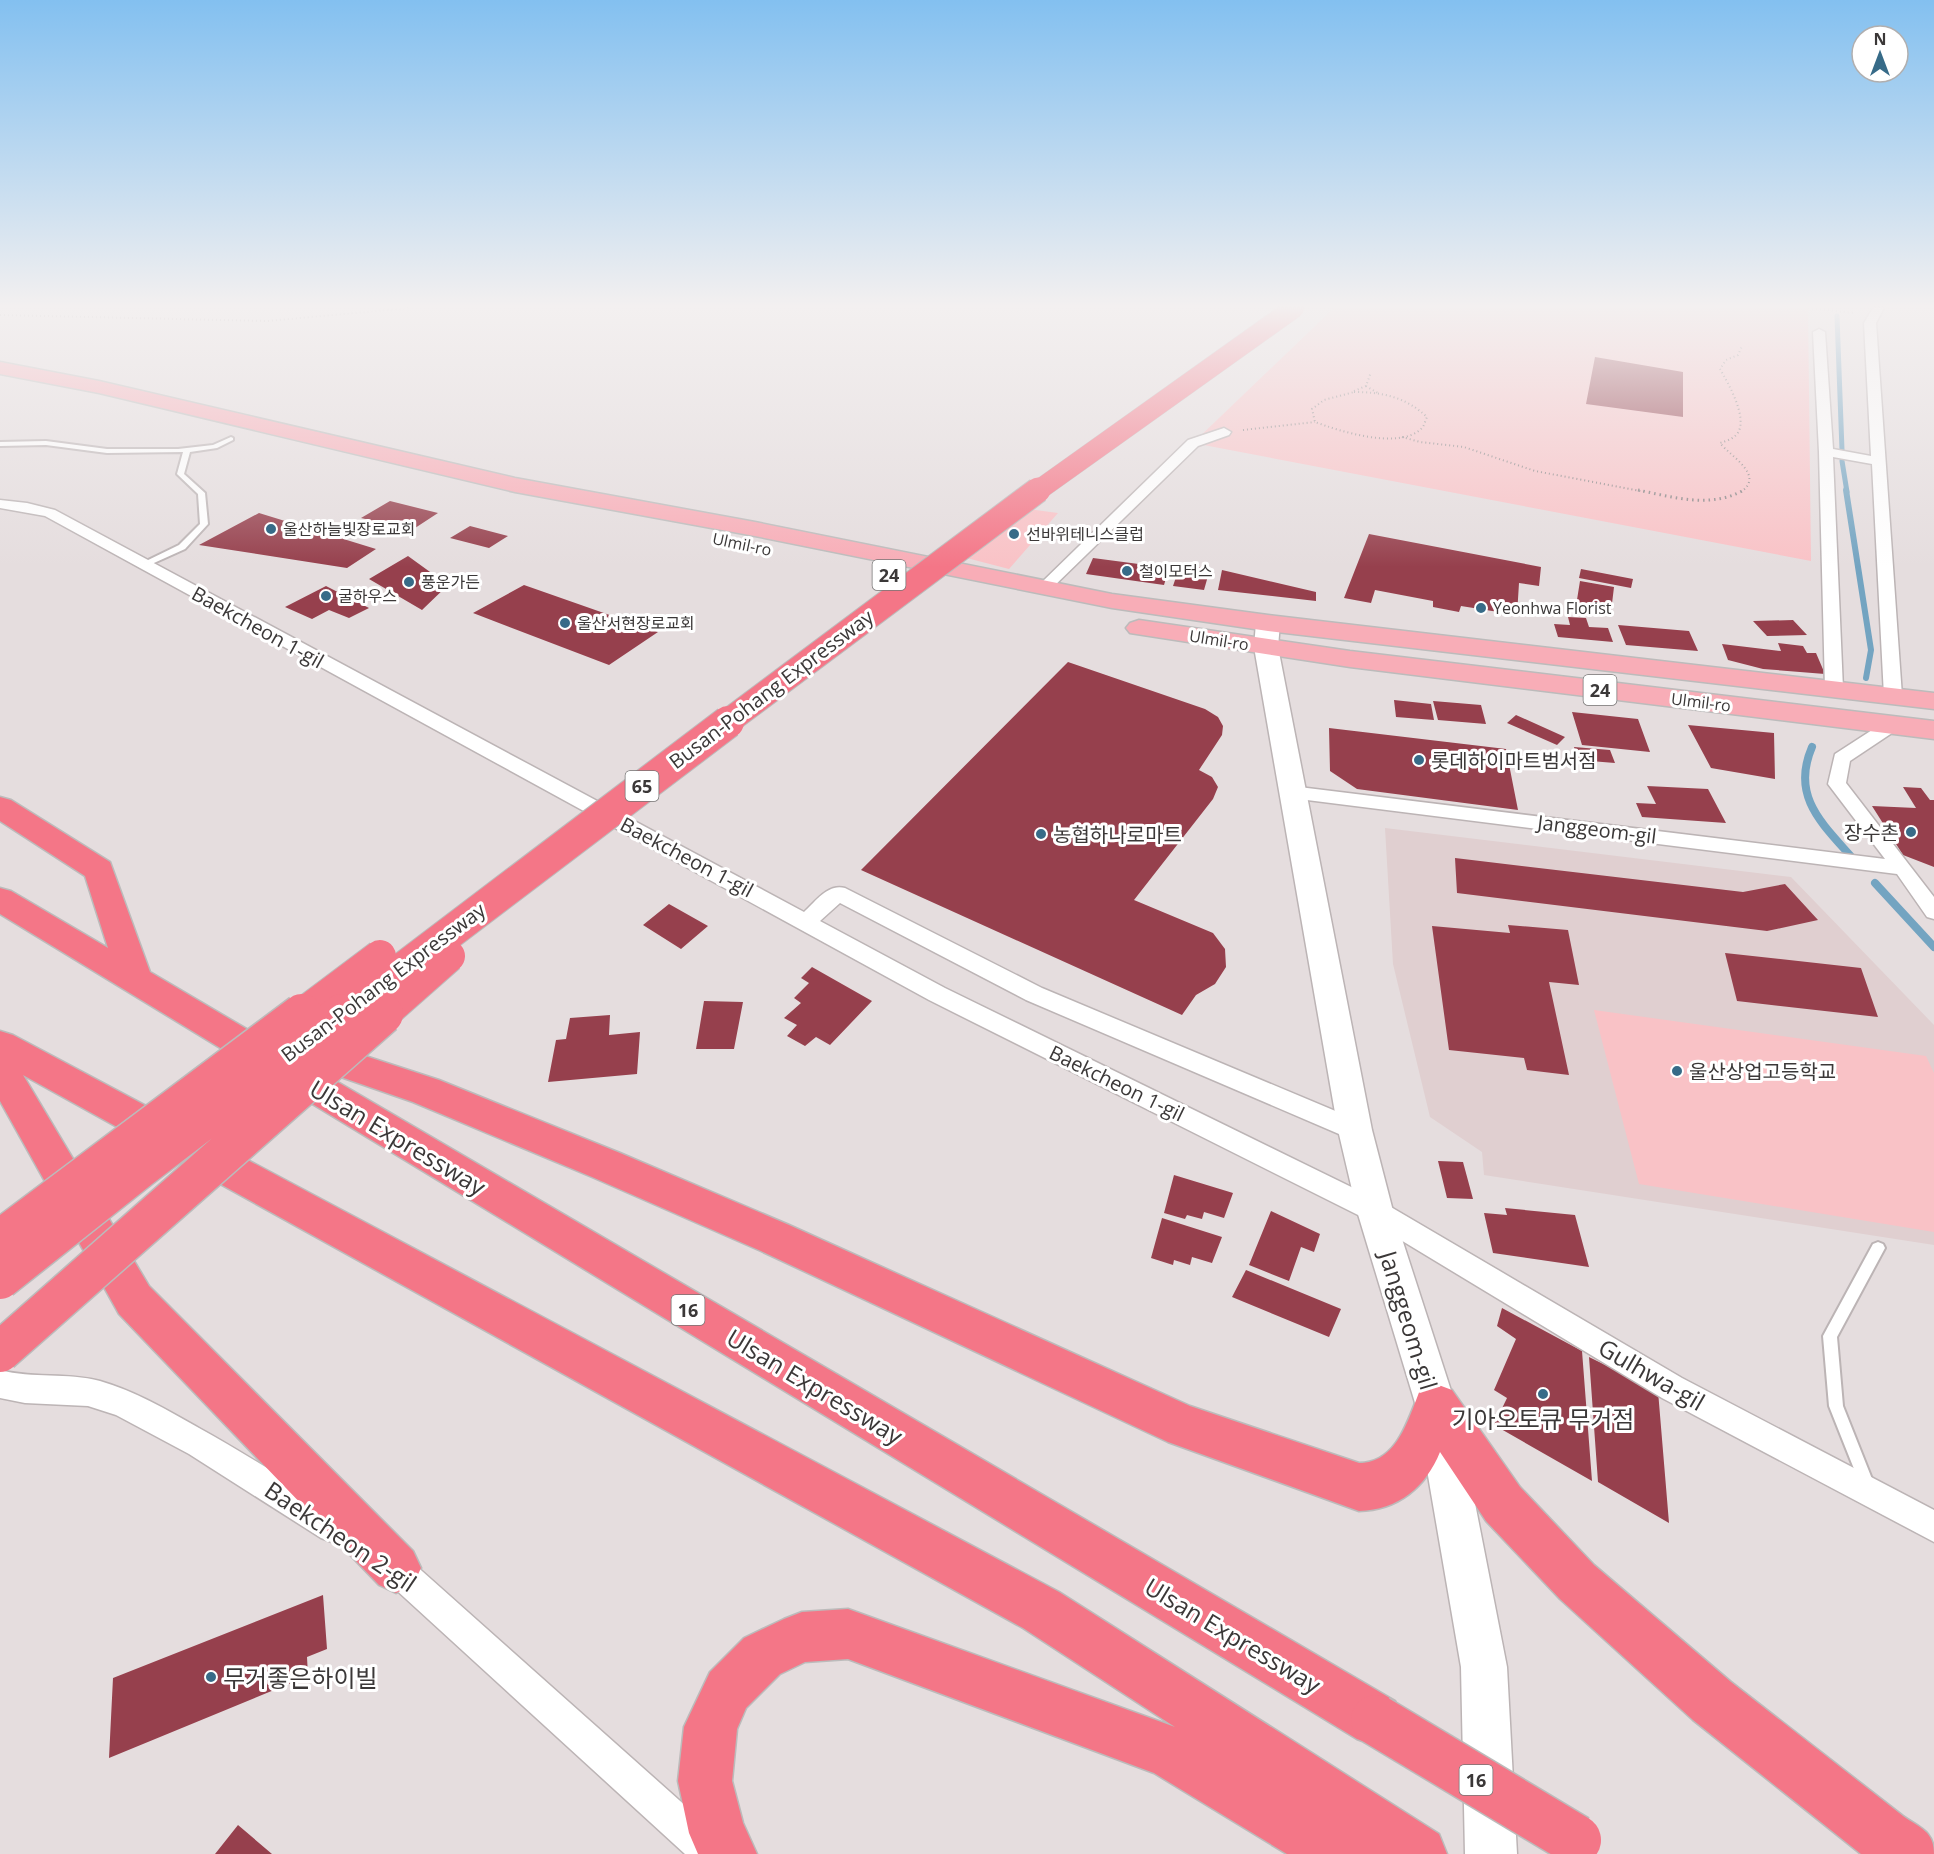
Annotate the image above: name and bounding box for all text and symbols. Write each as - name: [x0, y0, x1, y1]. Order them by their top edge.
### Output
- north arrow: [1850, 24, 1910, 84]
- text: N: [1873, 28, 1887, 50]
- place label: 울산하늘빛장로교회: [283, 518, 415, 540]
- marker: 울산하늘빛장로교회: [264, 522, 278, 536]
- place label: 선바위테니스클럽: [1026, 523, 1144, 545]
- street label: Ulmil-ro: [710, 527, 774, 561]
- marker: 선바위테니스클럽: [1007, 527, 1021, 541]
- road number: 24: [872, 560, 906, 590]
- place label: 철이모터스: [1139, 560, 1213, 582]
- marker: 철이모터스: [1120, 564, 1134, 578]
- place label: 풍운가든: [421, 571, 480, 593]
- marker: 풍운가든: [402, 575, 416, 589]
- street label: Baekcheon 1-gil: [187, 580, 329, 674]
- place label: 굴하우스: [338, 585, 397, 607]
- marker: 굴하우스: [319, 589, 333, 603]
- place label: Yeonhwa Florist: [1493, 597, 1612, 619]
- marker: Yeonhwa Florist: [1474, 601, 1488, 615]
- street label: Busan-Pohang Expressway: [663, 603, 879, 775]
- place label: 울산서현장로교회: [577, 612, 695, 634]
- marker: 울산서현장로교회: [558, 616, 572, 630]
- street label: Ulmil-ro: [1188, 624, 1250, 656]
- road number: 24: [1584, 675, 1616, 705]
- street label: Ulmil-ro: [1670, 687, 1732, 717]
- place label: 롯데하이마트범서점: [1431, 747, 1597, 774]
- marker: 롯데하이마트범서점: [1412, 753, 1426, 767]
- road number: 65: [626, 771, 658, 801]
- street label: Janggeom-gil: [1534, 808, 1658, 850]
- street label: Baekcheon 1-gil: [616, 811, 758, 903]
- place label: 장수촌: [1844, 819, 1899, 846]
- place label: 농협하나로마트: [1053, 821, 1182, 848]
- marker: 장수촌: [1904, 825, 1918, 839]
- marker: 농협하나로마트: [1034, 827, 1048, 841]
- street label: Busan-Pohang Expressway: [275, 896, 491, 1068]
- street label: Baekcheon 1-gil: [1045, 1039, 1189, 1127]
- place label: 울산상업고등학교: [1689, 1058, 1836, 1085]
- marker: 울산상업고등학교: [1670, 1064, 1684, 1078]
- street label: Ulsan Expressway: [304, 1071, 493, 1203]
- street label: Janggeom-gil: [1372, 1245, 1446, 1393]
- road number: 16: [672, 1295, 704, 1325]
- street label: Ulsan Expressway: [721, 1320, 910, 1452]
- street label: Gulhwa-gil: [1593, 1330, 1711, 1418]
- marker: 기아오토큐 무거점: [1536, 1387, 1550, 1401]
- place label: 기아오토큐 무거점: [1452, 1402, 1634, 1435]
- street label: Baekcheon 2-gil: [259, 1473, 423, 1599]
- street label: Ulsan Expressway: [1139, 1569, 1328, 1701]
- place label: 무거좋은하이빌: [223, 1661, 378, 1694]
- marker: 무거좋은하이빌: [204, 1670, 218, 1684]
- road number: 16: [1460, 1765, 1492, 1795]

